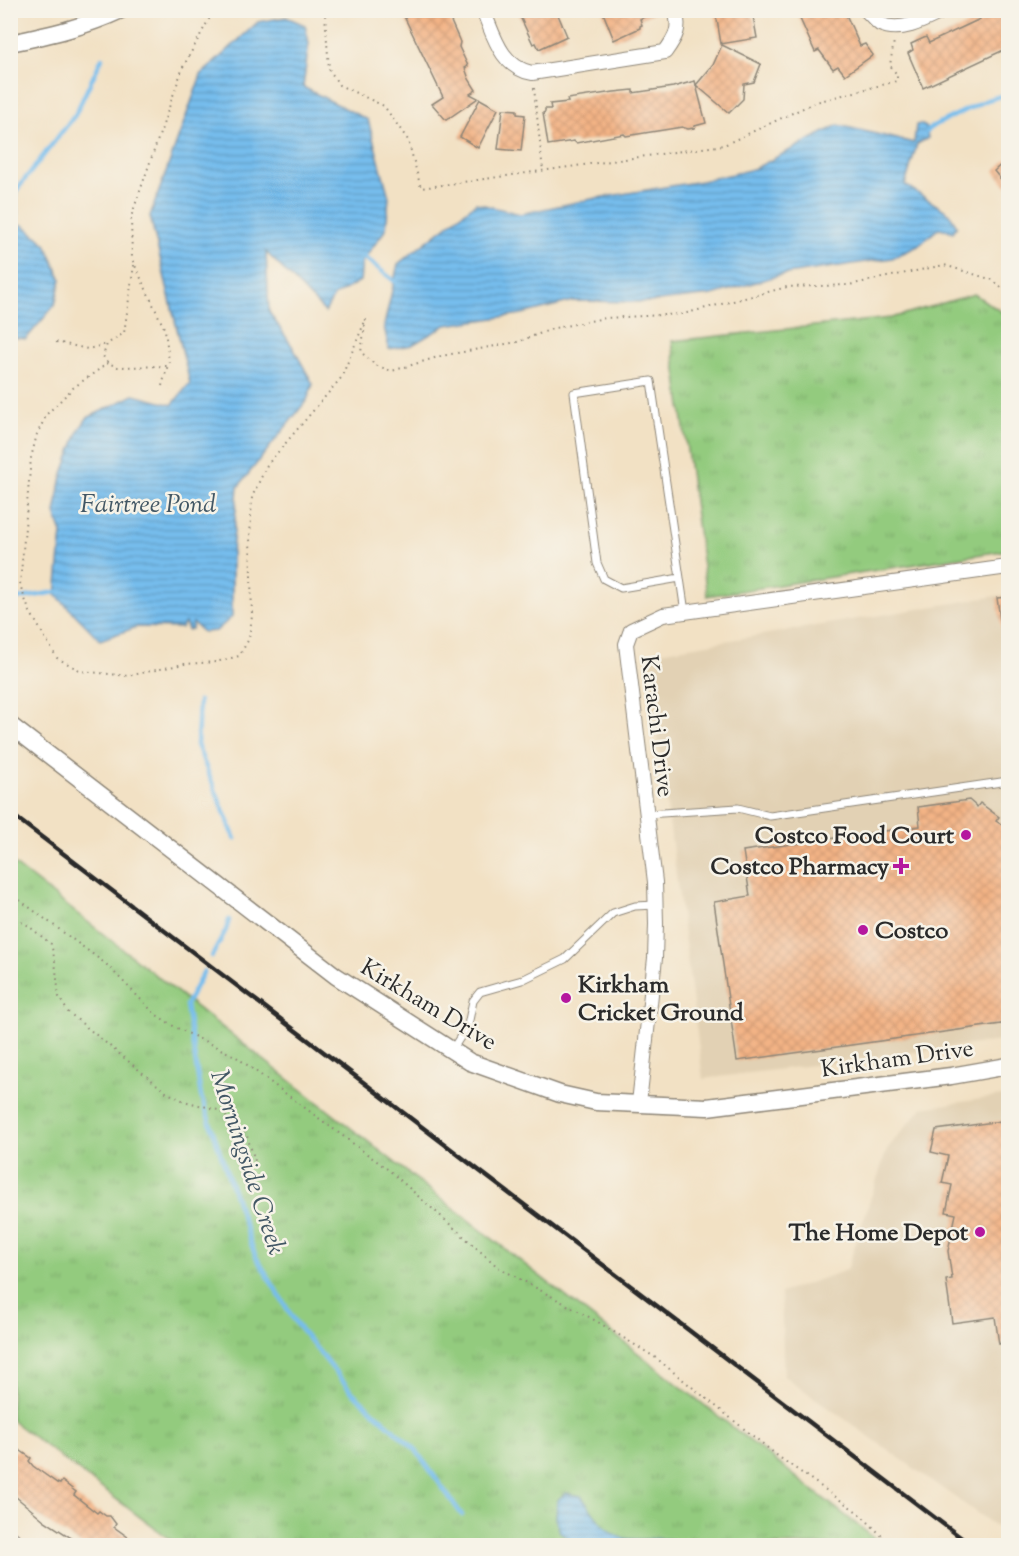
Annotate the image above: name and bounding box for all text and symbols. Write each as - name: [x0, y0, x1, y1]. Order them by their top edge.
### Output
- water label: Fairtree Pond: [80, 487, 216, 524]
- street label: Karachi Drive: [630, 654, 682, 799]
- place label: Costco Food Court: [755, 820, 955, 854]
- marker: Costco Food Court: [959, 828, 973, 842]
- place label: Costco Pharmacy: [710, 851, 889, 885]
- marker: Costco Pharmacy: [894, 859, 908, 873]
- place label: Costco: [875, 915, 948, 949]
- marker: Costco: [856, 923, 870, 937]
- street label: Kirkham Drive: [353, 952, 503, 1060]
- place label: Kirkham Cricket Ground: [578, 969, 744, 1031]
- marker: Kirkham Cricket Ground: [559, 991, 573, 1005]
- street label: Kirkham Drive: [819, 1032, 976, 1088]
- water label: Morningside Creek: [199, 1066, 294, 1260]
- place label: The Home Depot: [788, 1217, 969, 1251]
- marker: The Home Depot: [973, 1225, 987, 1239]

